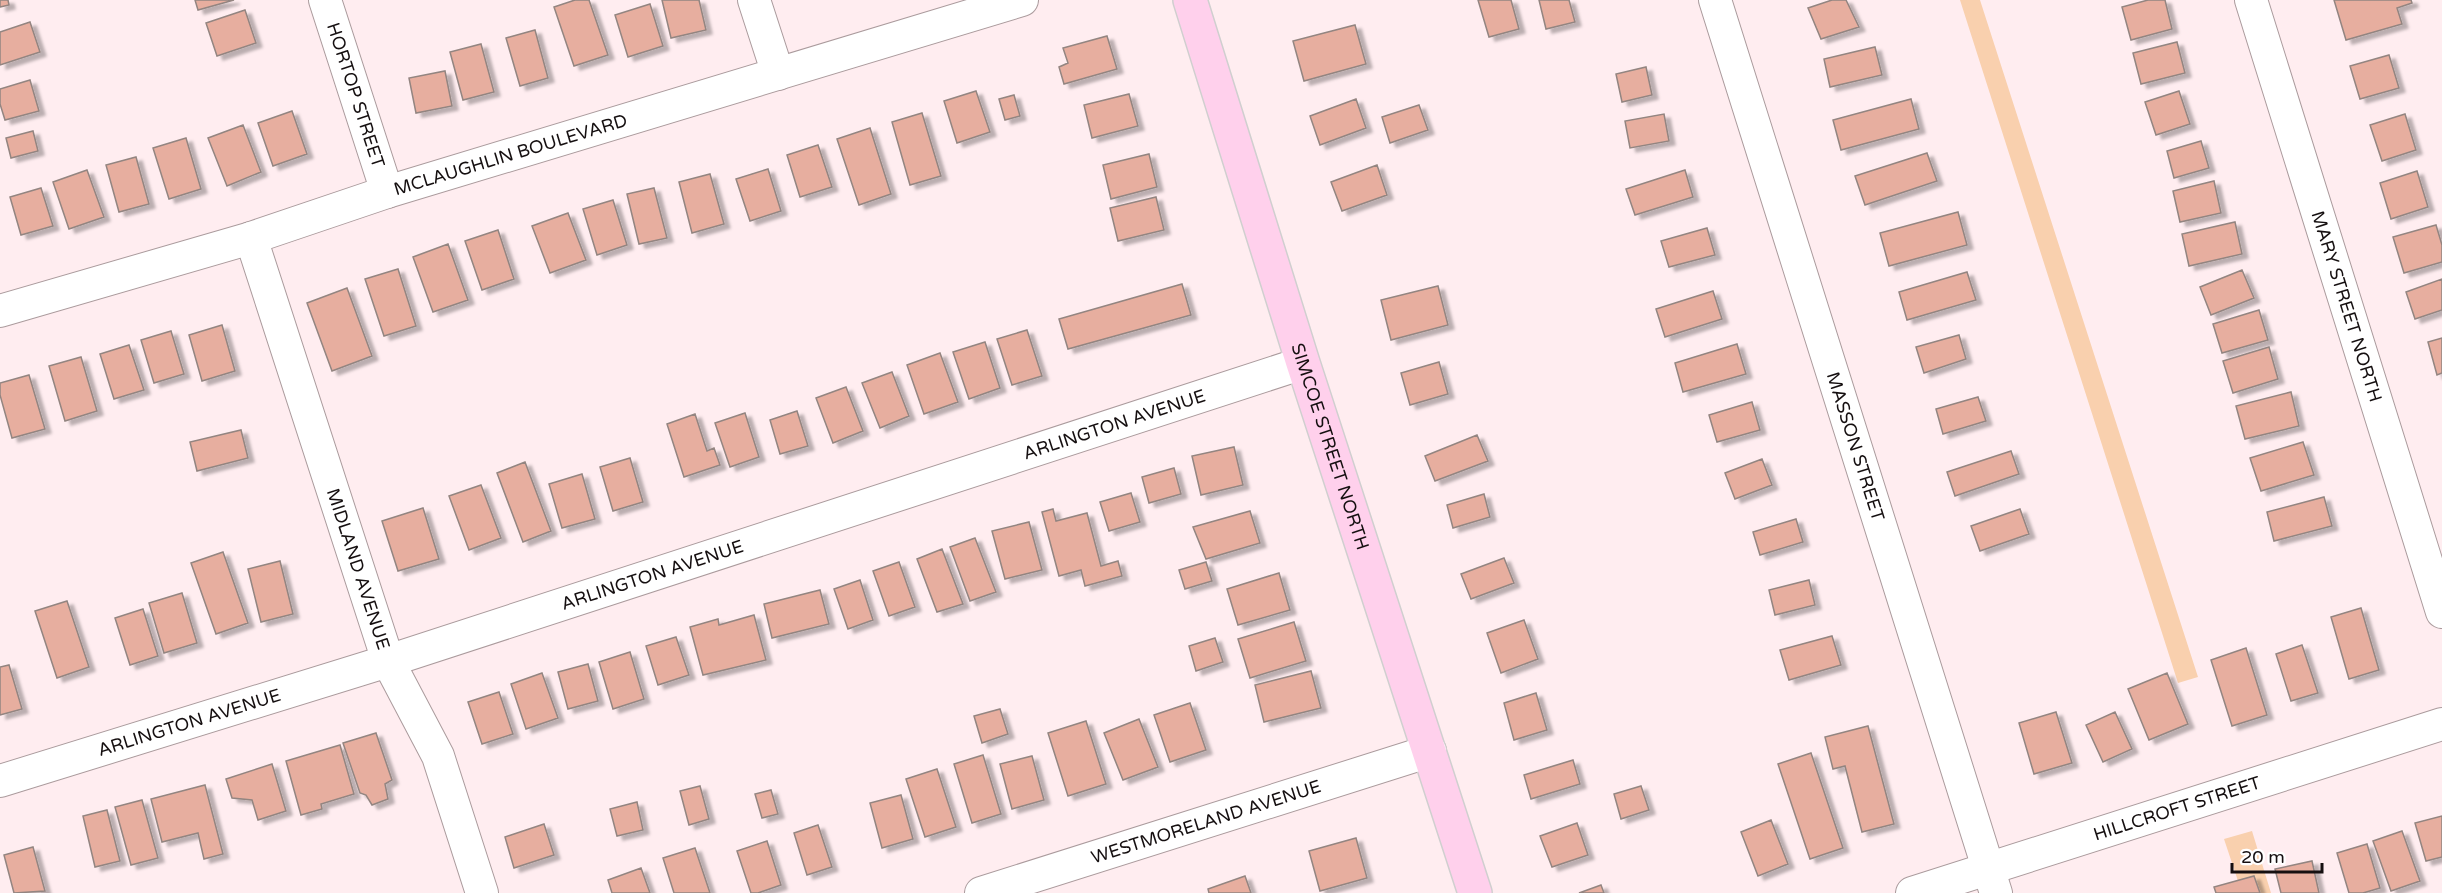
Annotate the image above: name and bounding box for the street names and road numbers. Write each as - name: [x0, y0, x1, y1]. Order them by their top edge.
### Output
- street label: HORTOP STREET: [322, 20, 389, 171]
- street label: MCLAUGHLIN BOULEVARD: [391, 109, 630, 200]
- street label: MARY STREET NORTH: [2306, 208, 2387, 405]
- street label: SIMCOE STREET NORTH: [1287, 340, 1374, 553]
- street label: MASSON STREET: [1822, 369, 1889, 524]
- street label: ARLINGTON AVENUE: [1020, 385, 1208, 464]
- street label: MIDLAND AVENUE: [322, 486, 395, 653]
- street label: ARLINGTON AVENUE: [558, 535, 746, 615]
- street label: ARLINGTON AVENUE: [95, 684, 283, 761]
- street label: HILLCROFT STREET: [2091, 772, 2263, 845]
- street label: WESTMORELAND AVENUE: [1088, 775, 1324, 868]

